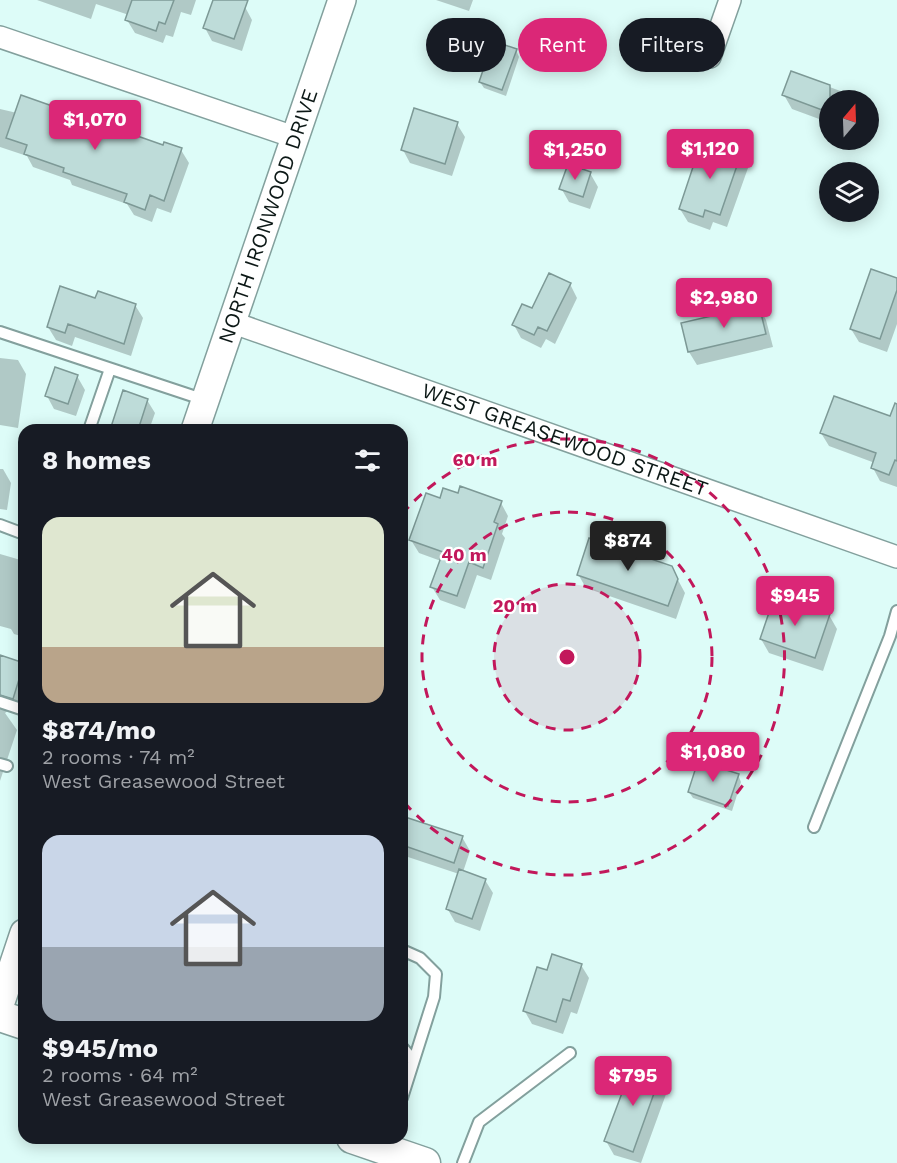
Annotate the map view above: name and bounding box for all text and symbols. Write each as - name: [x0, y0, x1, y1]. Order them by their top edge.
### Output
- chip: Buy: [426, 18, 506, 72]
- chip: Rent: [518, 18, 607, 72]
- chip: Filters: [619, 18, 725, 72]
- street label: NORTH IRONWOOD DRIVE: [213, 85, 323, 347]
- north arrow: [819, 90, 879, 150]
- map controls: [819, 90, 879, 222]
- pin: $1,070: [46, 100, 144, 151]
- text: $1,070: [63, 107, 127, 131]
- pin: $1,120: [661, 129, 759, 180]
- pin: $1,250: [526, 130, 624, 181]
- text: $1,120: [681, 136, 739, 160]
- text: $1,250: [543, 137, 607, 161]
- button: layers: [819, 162, 879, 222]
- pin: $2,980: [675, 278, 773, 329]
- text: $2,980: [690, 285, 758, 309]
- street label: WEST GREASEWOOD STREET: [419, 377, 712, 501]
- icon: filters: [351, 444, 384, 477]
- text: 8 homes: [42, 445, 151, 475]
- text: 60 m: [453, 449, 497, 470]
- pin: $874: [592, 521, 664, 572]
- text: $874: [604, 528, 652, 552]
- text: 40 m: [441, 544, 487, 565]
- icon: home: [159, 556, 267, 664]
- pin: $945: [759, 576, 831, 627]
- text: $945: [770, 583, 820, 607]
- text: 20 m: [493, 595, 537, 616]
- centre of rings: [557, 647, 577, 667]
- text: $874/mo: [42, 715, 156, 745]
- pin: $1,080: [664, 732, 762, 783]
- text: $1,080: [680, 739, 746, 763]
- text: 2 rooms · 74 m²: [42, 745, 195, 769]
- text: West Greasewood Street: [42, 769, 285, 793]
- icon: home: [159, 874, 267, 982]
- text: $945/mo: [42, 1033, 158, 1063]
- pin: $795: [597, 1056, 669, 1107]
- text: 2 rooms · 64 m²: [42, 1063, 198, 1087]
- text: $795: [609, 1063, 657, 1087]
- text: West Greasewood Street: [42, 1087, 285, 1111]

